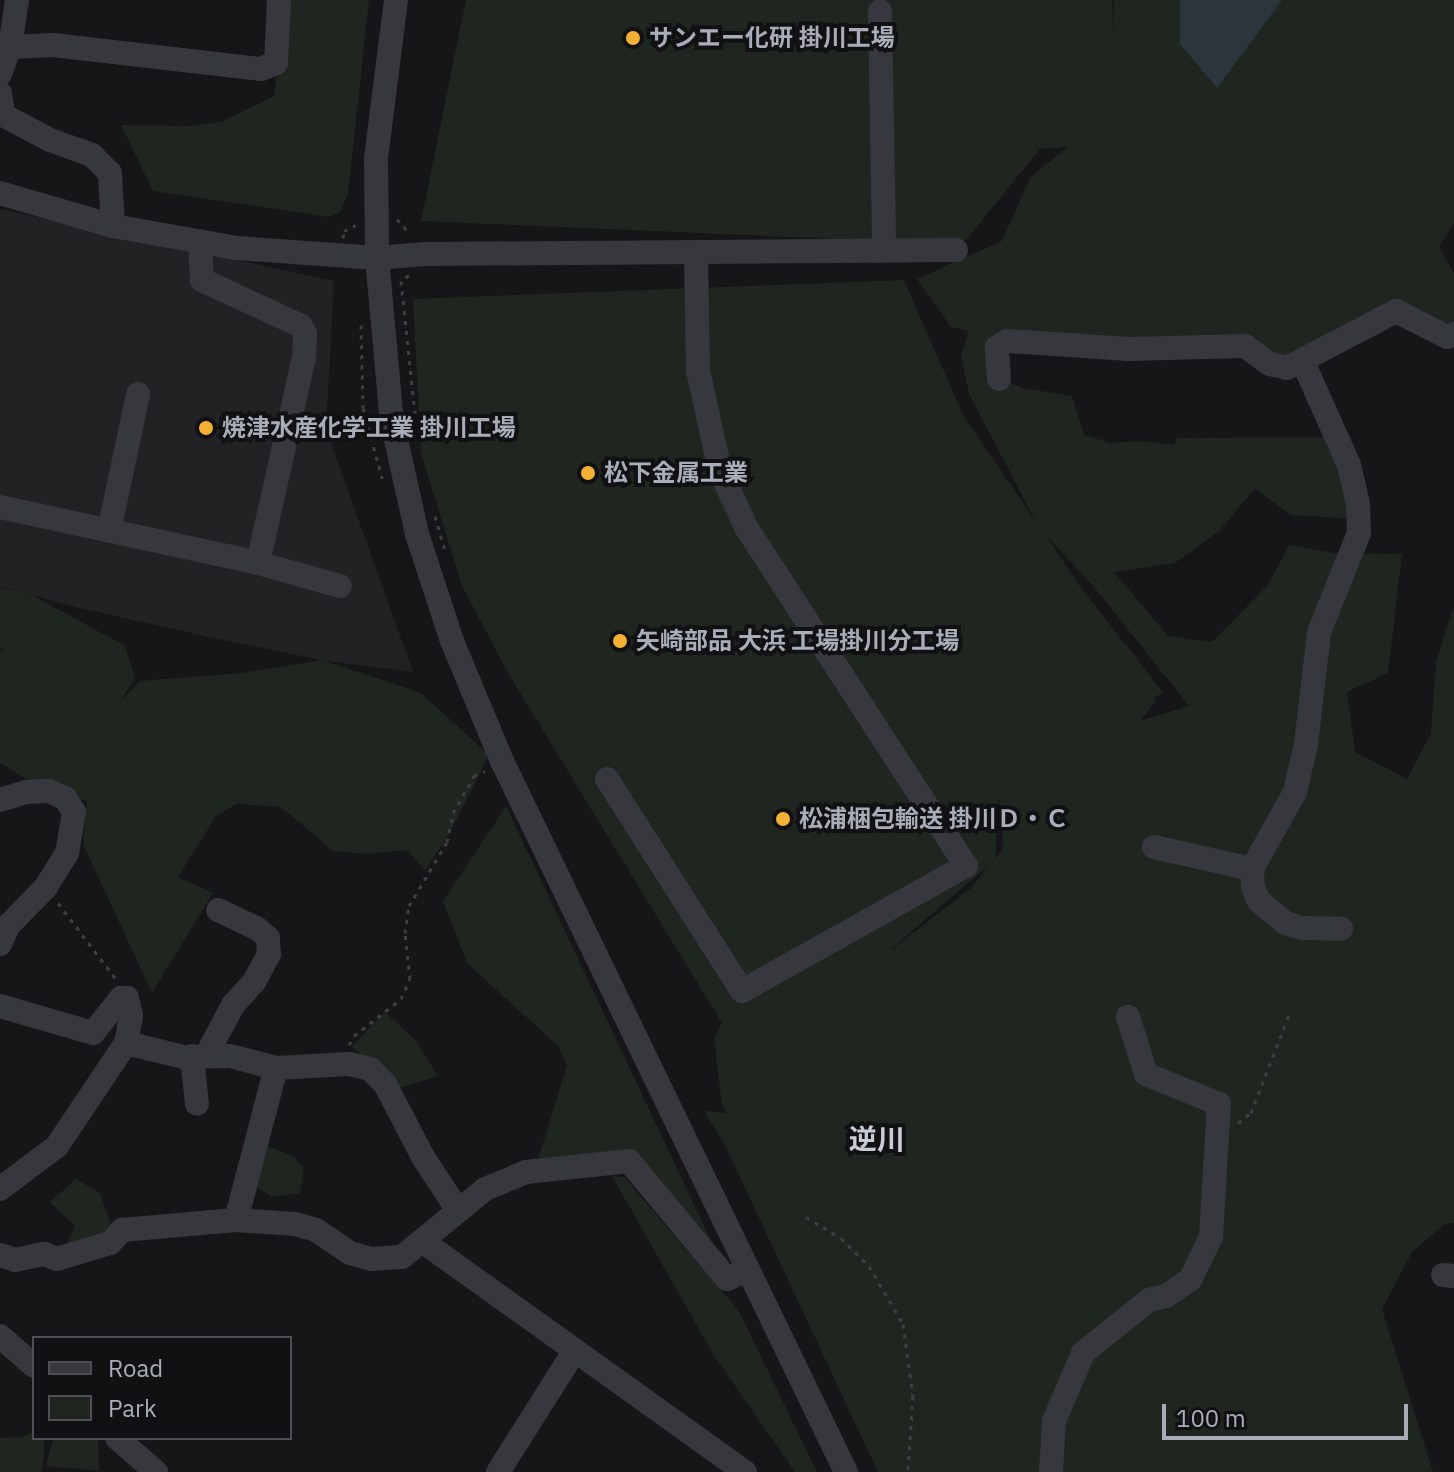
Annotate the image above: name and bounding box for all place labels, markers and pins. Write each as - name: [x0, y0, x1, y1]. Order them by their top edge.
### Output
- place label: サンエー化研 掛川工場: [649, 24, 895, 52]
- marker: サンエー化研 掛川工場: [624, 29, 642, 47]
- place label: 焼津水産化学工業 掛川工場: [222, 414, 516, 442]
- marker: 焼津水産化学工業 掛川工場: [197, 419, 215, 437]
- place label: 松下金属工業: [604, 459, 748, 487]
- marker: 松下金属工業: [579, 464, 597, 482]
- place label: 矢崎部品 大浜 工場掛川分工場: [636, 627, 959, 655]
- marker: 矢崎部品 大浜 工場掛川分工場: [611, 632, 629, 650]
- place label: 松浦梱包輸送 掛川Ｄ・Ｃ: [799, 805, 1069, 833]
- marker: 松浦梱包輸送 掛川Ｄ・Ｃ: [774, 810, 792, 828]

